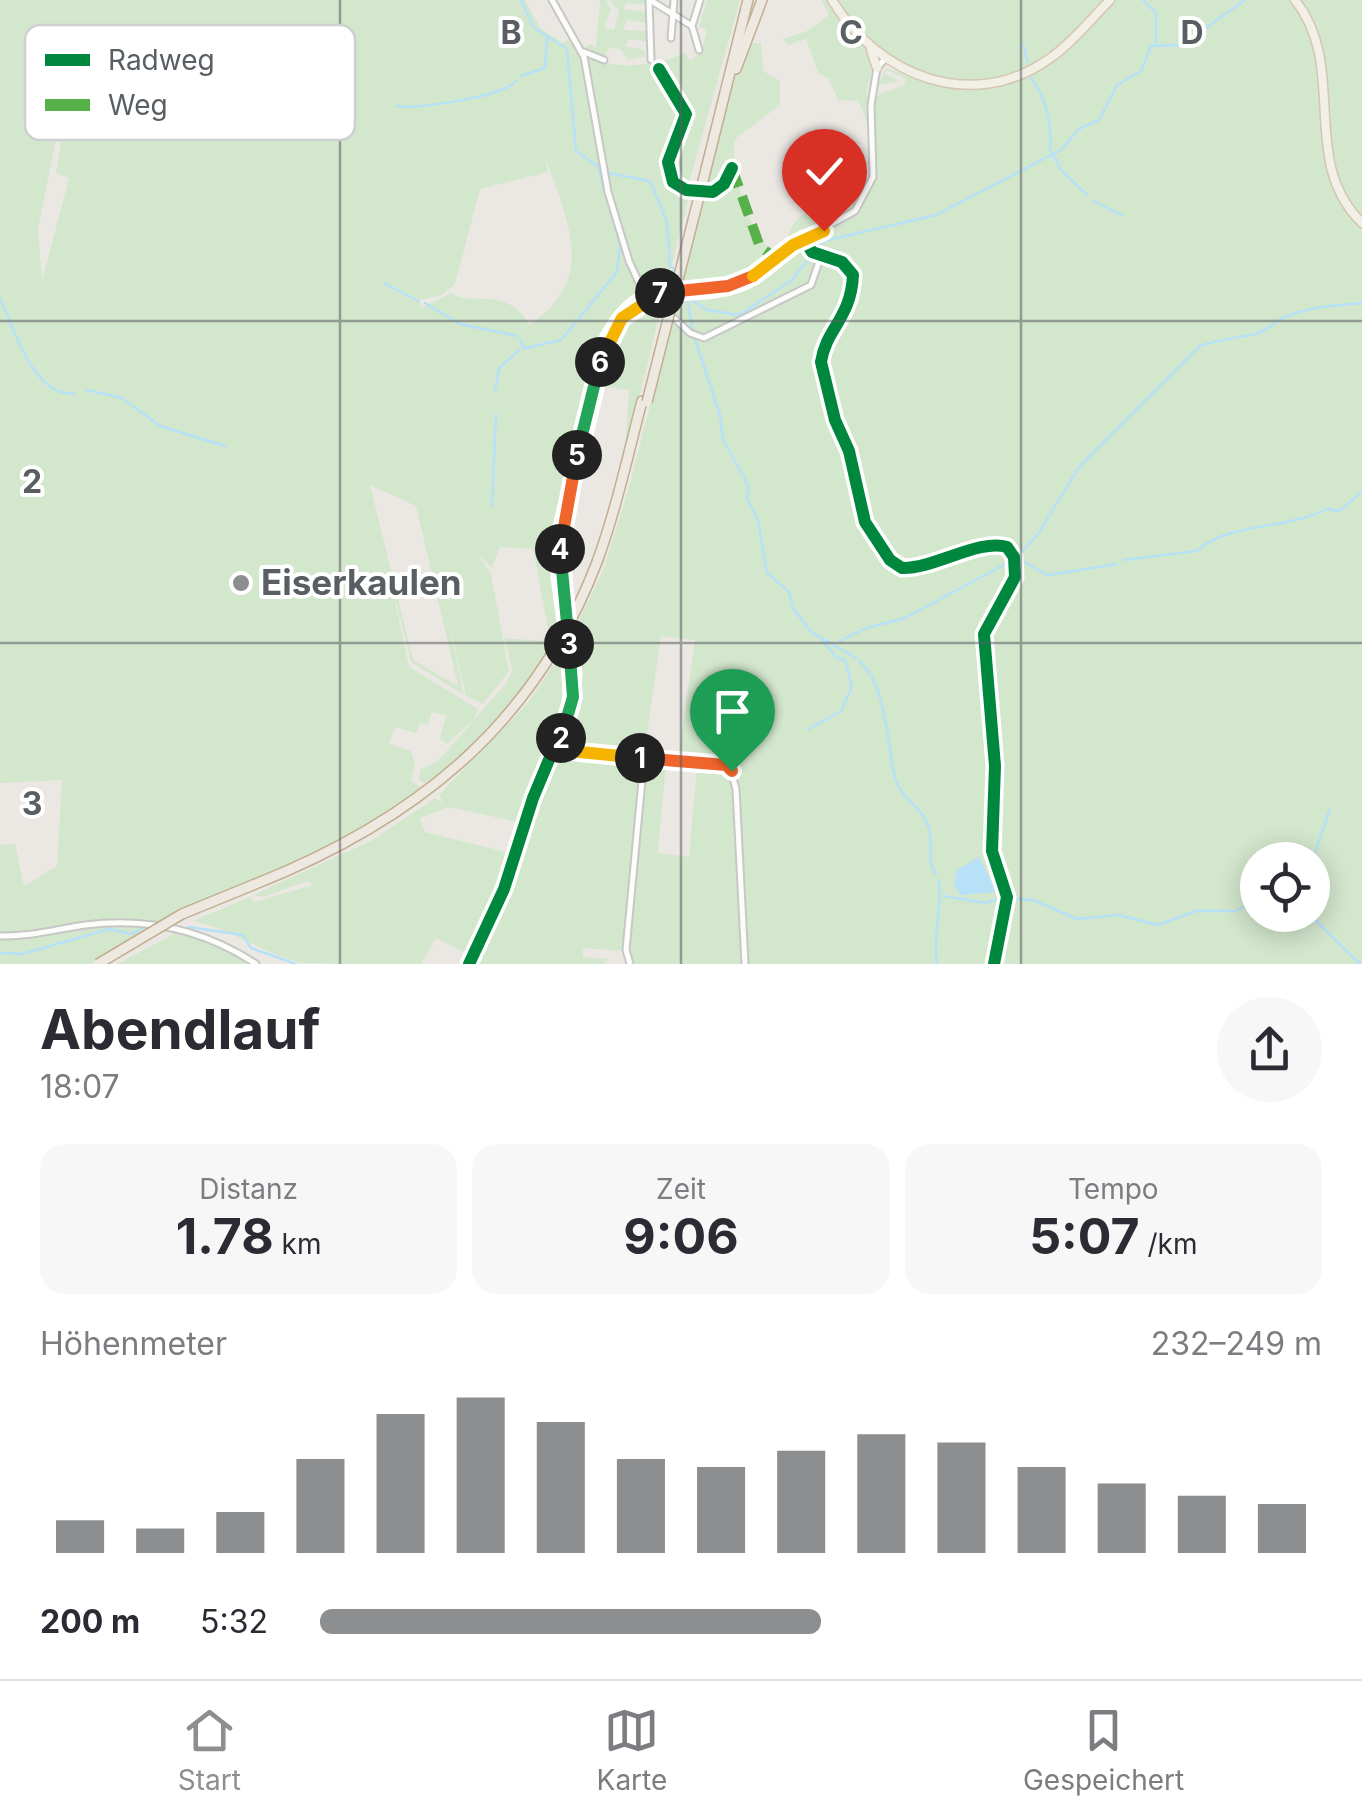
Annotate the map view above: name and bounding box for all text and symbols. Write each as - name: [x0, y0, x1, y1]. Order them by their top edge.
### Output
- text: B: [500, 13, 522, 52]
- text: C: [839, 13, 863, 52]
- text: D: [1180, 13, 1204, 52]
- legend: [25, 25, 355, 140]
- text: Radweg: [108, 43, 215, 77]
- text: Weg: [108, 88, 168, 122]
- pin: [782, 129, 867, 232]
- icon: check: [797, 144, 852, 199]
- pin: 7: [635, 268, 685, 318]
- text: 7: [652, 276, 668, 310]
- pin: 6: [575, 337, 625, 387]
- text: 6: [591, 345, 609, 379]
- pin: 5: [552, 430, 602, 480]
- text: 5: [568, 438, 586, 472]
- text: 2: [22, 462, 42, 501]
- pin: 4: [535, 524, 585, 574]
- text: 4: [551, 532, 569, 566]
- place label: Eiserkaulen: [261, 561, 462, 603]
- marker: Eiserkaulen: [230, 572, 252, 594]
- pin: 3: [544, 619, 594, 669]
- text: 3: [560, 627, 578, 661]
- pin: [690, 669, 775, 772]
- icon: arrive: [705, 684, 760, 739]
- pin: 2: [536, 713, 586, 763]
- text: 2: [552, 721, 570, 755]
- pin: 1: [615, 733, 665, 783]
- text: 1: [634, 741, 646, 775]
- text: 3: [22, 784, 42, 823]
- map controls: [1240, 842, 1330, 932]
- button: locate: [1240, 842, 1330, 932]
- text: Abendlauf: [40, 996, 320, 1062]
- button: share: [1217, 997, 1322, 1102]
- text: 18:07: [40, 1067, 120, 1106]
- text: Distanz: [199, 1172, 298, 1206]
- text: Zeit: [656, 1172, 706, 1206]
- text: Tempo: [1068, 1172, 1159, 1206]
- text: 1.78: [176, 1206, 274, 1266]
- text: 9:06: [623, 1206, 739, 1266]
- text: 5:07: [1029, 1206, 1140, 1266]
- text: km: [274, 1227, 322, 1261]
- text: /km: [1140, 1227, 1198, 1261]
- text: Höhenmeter: [40, 1324, 227, 1363]
- text: 232–249 m: [1151, 1324, 1322, 1363]
- text: 200 m: [40, 1602, 140, 1641]
- text: 5:32: [200, 1602, 268, 1641]
- tab: Start: [178, 1703, 241, 1797]
- tab: Karte: [597, 1703, 667, 1797]
- tab: Gespeichert: [1023, 1703, 1184, 1797]

